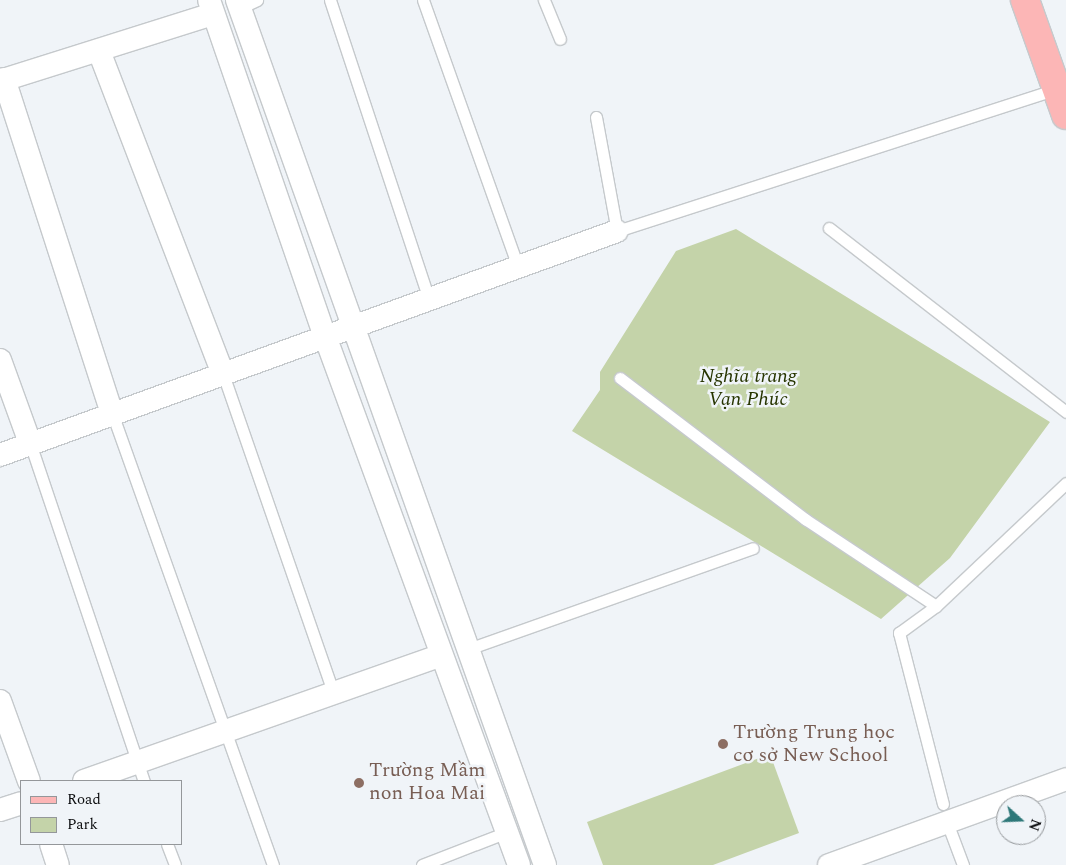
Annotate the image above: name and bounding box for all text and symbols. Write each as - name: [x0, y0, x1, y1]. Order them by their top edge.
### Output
- park label: Nghĩa trang Vạn Phúc: [699, 364, 797, 411]
- place label: Trường Trung học cơ sở New School: [733, 720, 895, 767]
- marker: Trường Trung học cơ sở New School: [717, 738, 729, 750]
- place label: Trường Mầm non Hoa Mai: [369, 759, 485, 806]
- marker: Trường Mầm non Hoa Mai: [353, 777, 365, 789]
- legend: [20, 780, 182, 845]
- text: Road: [67, 788, 101, 811]
- north arrow: [996, 795, 1046, 845]
- text: Park: [67, 813, 98, 836]
- text: N: [1023, 816, 1046, 834]

